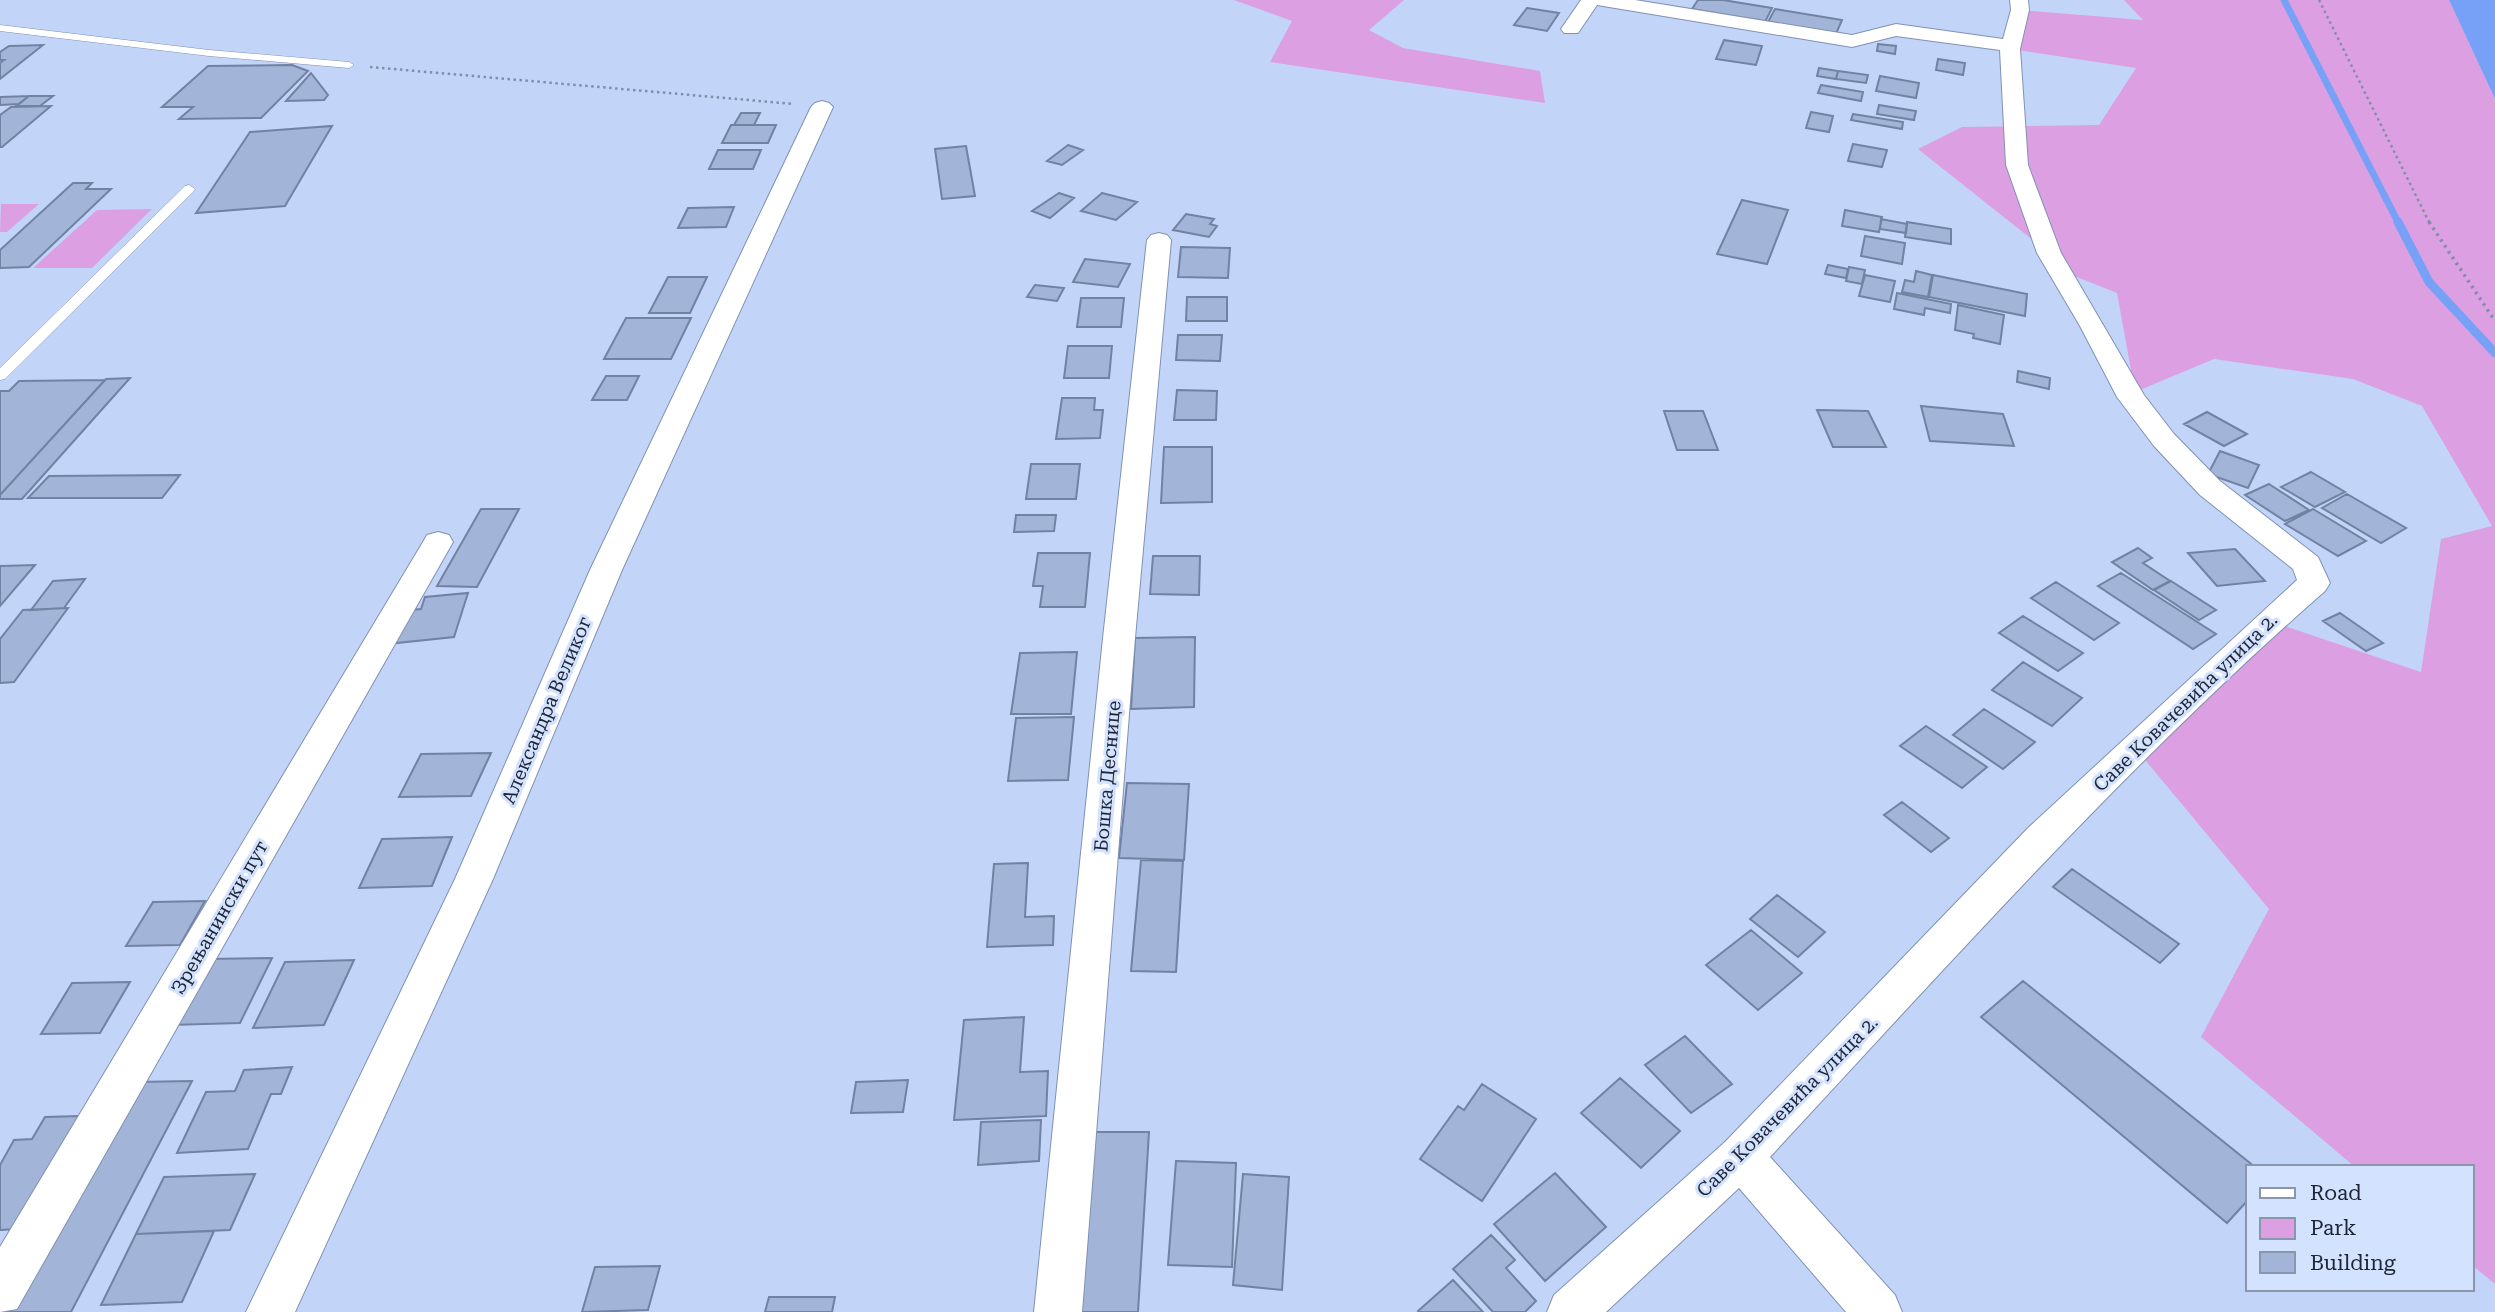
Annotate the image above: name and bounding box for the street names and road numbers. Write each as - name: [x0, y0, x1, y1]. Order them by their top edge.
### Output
- street label: Саве Ковачевића улица 2.: [2088, 608, 2282, 796]
- street label: Александра Великог: [497, 613, 596, 807]
- street label: Бошка Деснице: [1089, 699, 1126, 853]
- street label: Зрењанински пут: [166, 836, 273, 998]
- street label: Саве Ковачевића улица 2.: [1692, 1011, 1883, 1202]

